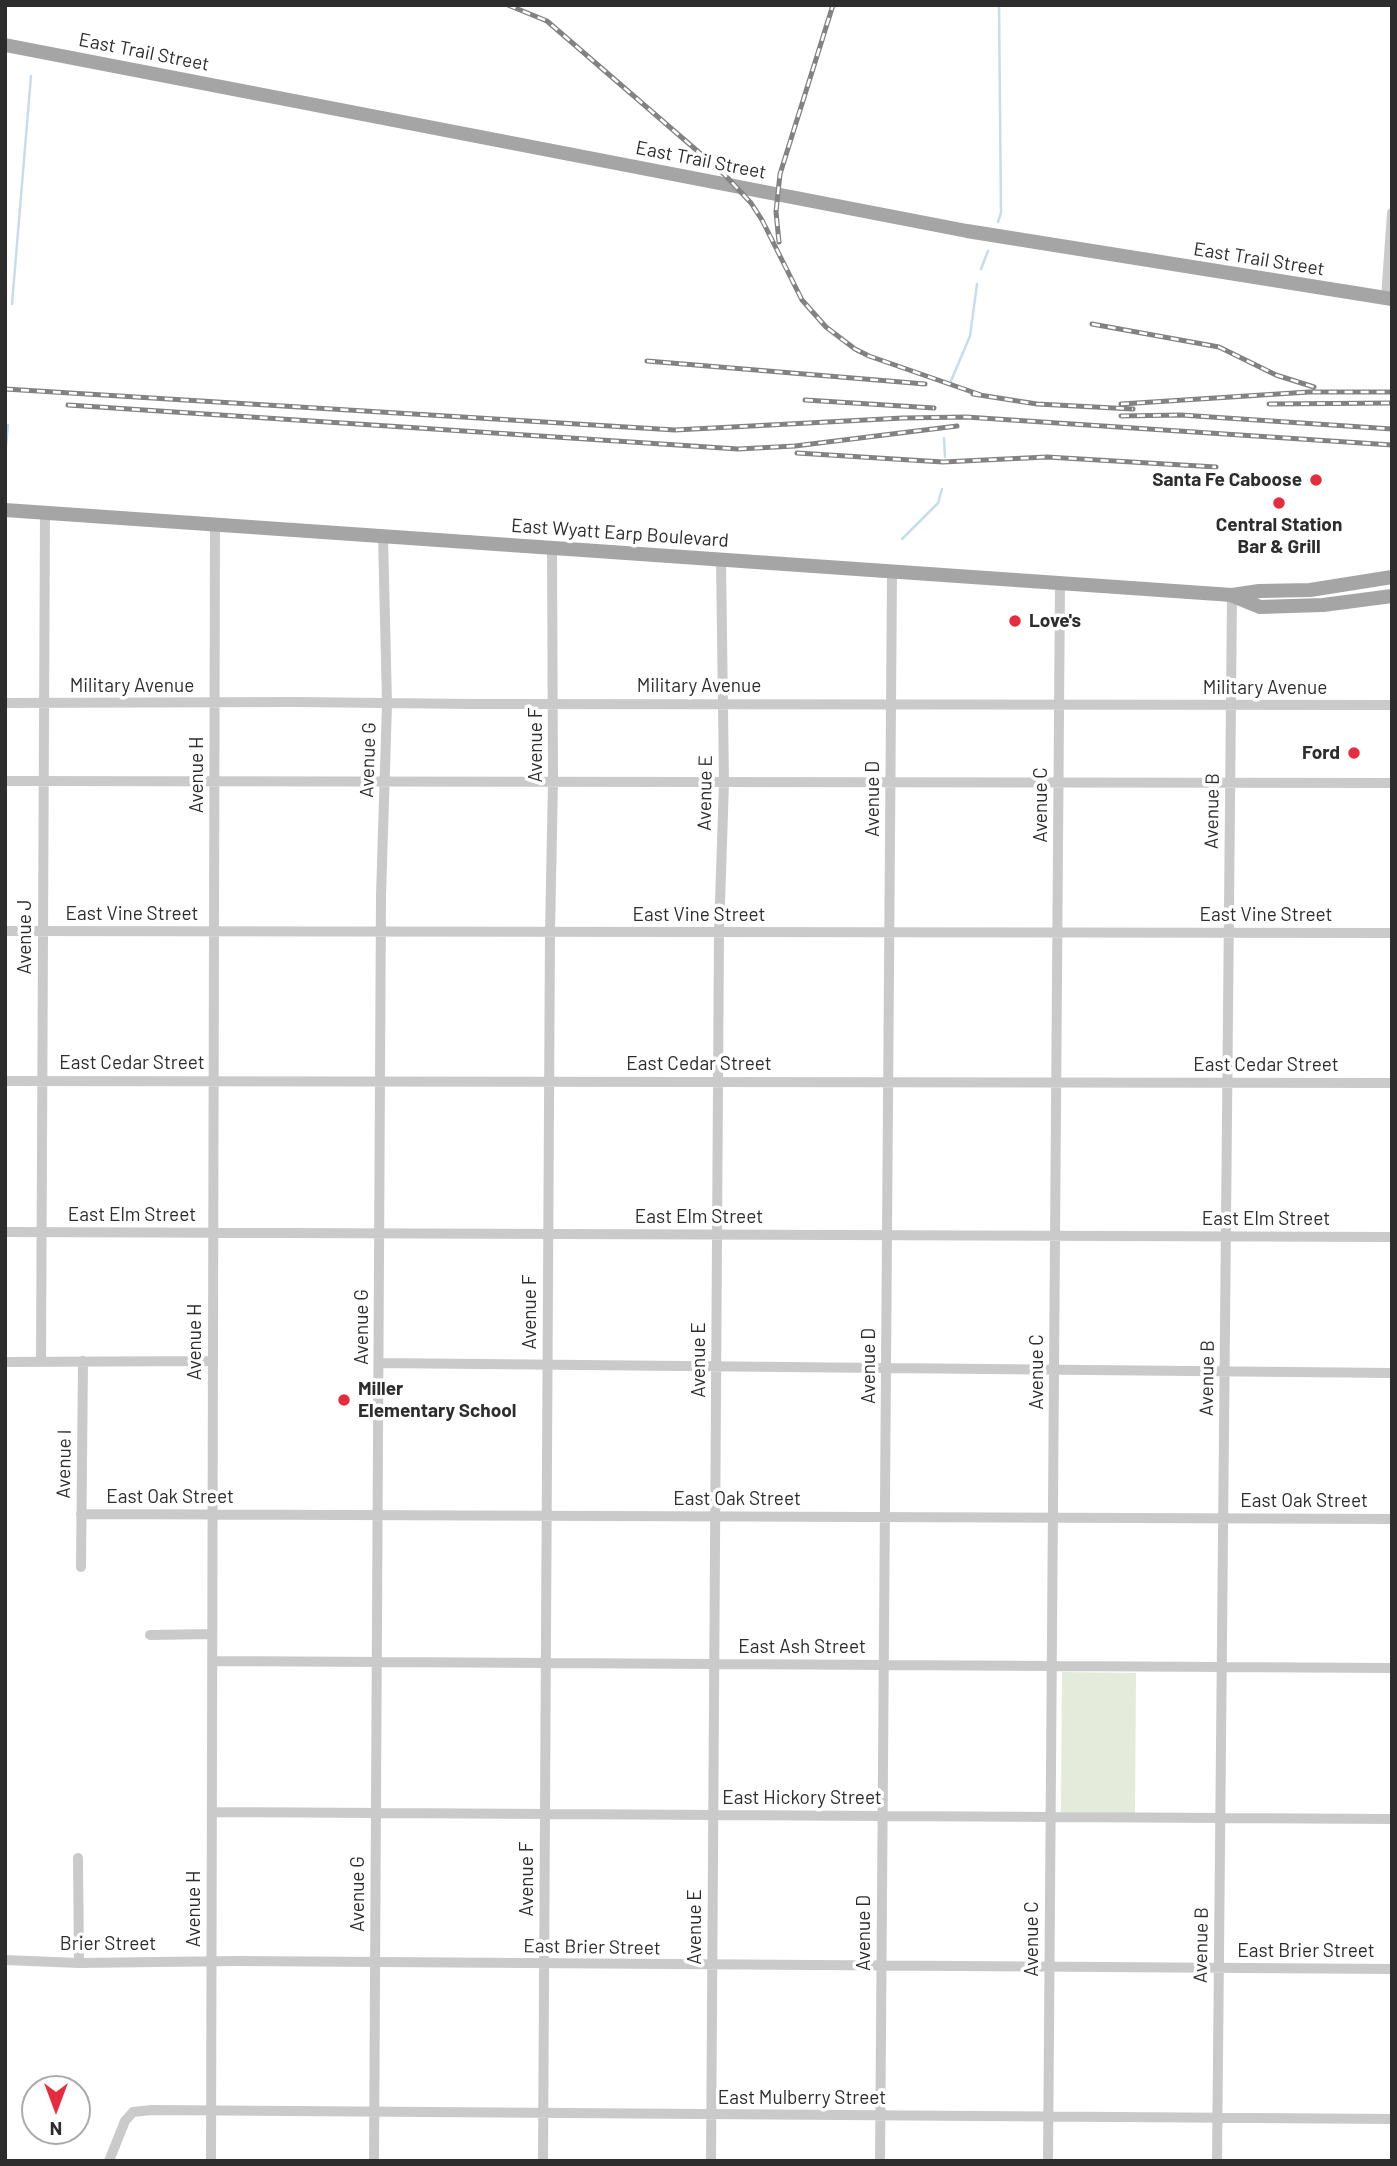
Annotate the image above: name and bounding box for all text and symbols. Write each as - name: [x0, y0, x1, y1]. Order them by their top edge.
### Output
- street label: East Trail Street: [77, 28, 211, 76]
- street label: East Trail Street: [634, 136, 768, 184]
- street label: East Trail Street: [1192, 237, 1326, 281]
- place label: Santa Fe Caboose: [1152, 469, 1302, 491]
- marker: Santa Fe Caboose: [1308, 472, 1324, 488]
- marker: Central Station Bar & Grill: [1271, 495, 1287, 511]
- street label: East Wyatt Earp Boulevard: [510, 514, 730, 552]
- place label: Central Station Bar & Grill: [1216, 514, 1342, 558]
- place label: Love's: [1029, 610, 1081, 632]
- marker: Love's: [1007, 613, 1023, 629]
- street label: Military Avenue: [70, 675, 194, 697]
- street label: Military Avenue: [637, 675, 761, 697]
- street label: Military Avenue: [1203, 677, 1327, 699]
- street label: Avenue F: [525, 708, 547, 782]
- street label: Avenue G: [355, 722, 381, 798]
- street label: Avenue H: [186, 737, 208, 813]
- place label: Ford: [1302, 742, 1340, 764]
- marker: Ford: [1346, 745, 1362, 761]
- street label: Avenue E: [693, 755, 717, 831]
- street label: Avenue D: [862, 761, 884, 837]
- street label: Avenue C: [1030, 767, 1052, 843]
- street label: Avenue B: [1200, 773, 1224, 849]
- street label: Avenue J: [14, 899, 36, 975]
- street label: East Vine Street: [66, 903, 198, 925]
- street label: East Vine Street: [633, 904, 765, 926]
- street label: East Vine Street: [1200, 904, 1332, 926]
- street label: East Cedar Street: [59, 1052, 205, 1074]
- street label: East Cedar Street: [626, 1053, 772, 1075]
- street label: East Cedar Street: [1193, 1054, 1339, 1076]
- street label: East Elm Street: [68, 1204, 196, 1226]
- street label: East Elm Street: [635, 1206, 763, 1228]
- street label: East Elm Street: [1202, 1208, 1330, 1230]
- street label: Avenue F: [519, 1275, 541, 1349]
- street label: Avenue G: [351, 1289, 373, 1365]
- street label: Avenue H: [184, 1304, 206, 1380]
- street label: Avenue E: [688, 1322, 710, 1398]
- street label: Avenue D: [858, 1328, 880, 1404]
- street label: Avenue C: [1026, 1334, 1048, 1410]
- street label: Avenue B: [1195, 1340, 1219, 1416]
- place label: Miller Elementary School: [358, 1378, 516, 1422]
- marker: Miller Elementary School: [336, 1392, 352, 1408]
- street label: Avenue I: [52, 1429, 76, 1499]
- street label: East Oak Street: [106, 1486, 234, 1508]
- street label: East Oak Street: [673, 1488, 801, 1510]
- street label: East Oak Street: [1240, 1490, 1368, 1512]
- street label: East Ash Street: [738, 1636, 866, 1658]
- street label: East Hickory Street: [722, 1787, 882, 1809]
- street label: Avenue F: [516, 1842, 538, 1916]
- street label: Avenue G: [347, 1856, 369, 1932]
- street label: Avenue H: [183, 1871, 205, 1947]
- street label: Avenue E: [684, 1889, 706, 1965]
- street label: Avenue D: [853, 1895, 875, 1971]
- street label: Avenue C: [1021, 1901, 1043, 1977]
- street label: Avenue B: [1189, 1907, 1213, 1983]
- street label: Brier Street: [60, 1933, 156, 1955]
- street label: East Brier Street: [523, 1934, 661, 1960]
- street label: East Brier Street: [1237, 1940, 1375, 1962]
- north arrow: [21, 2075, 91, 2145]
- street label: East Mulberry Street: [718, 2087, 886, 2109]
- text: N: [50, 2118, 62, 2141]

